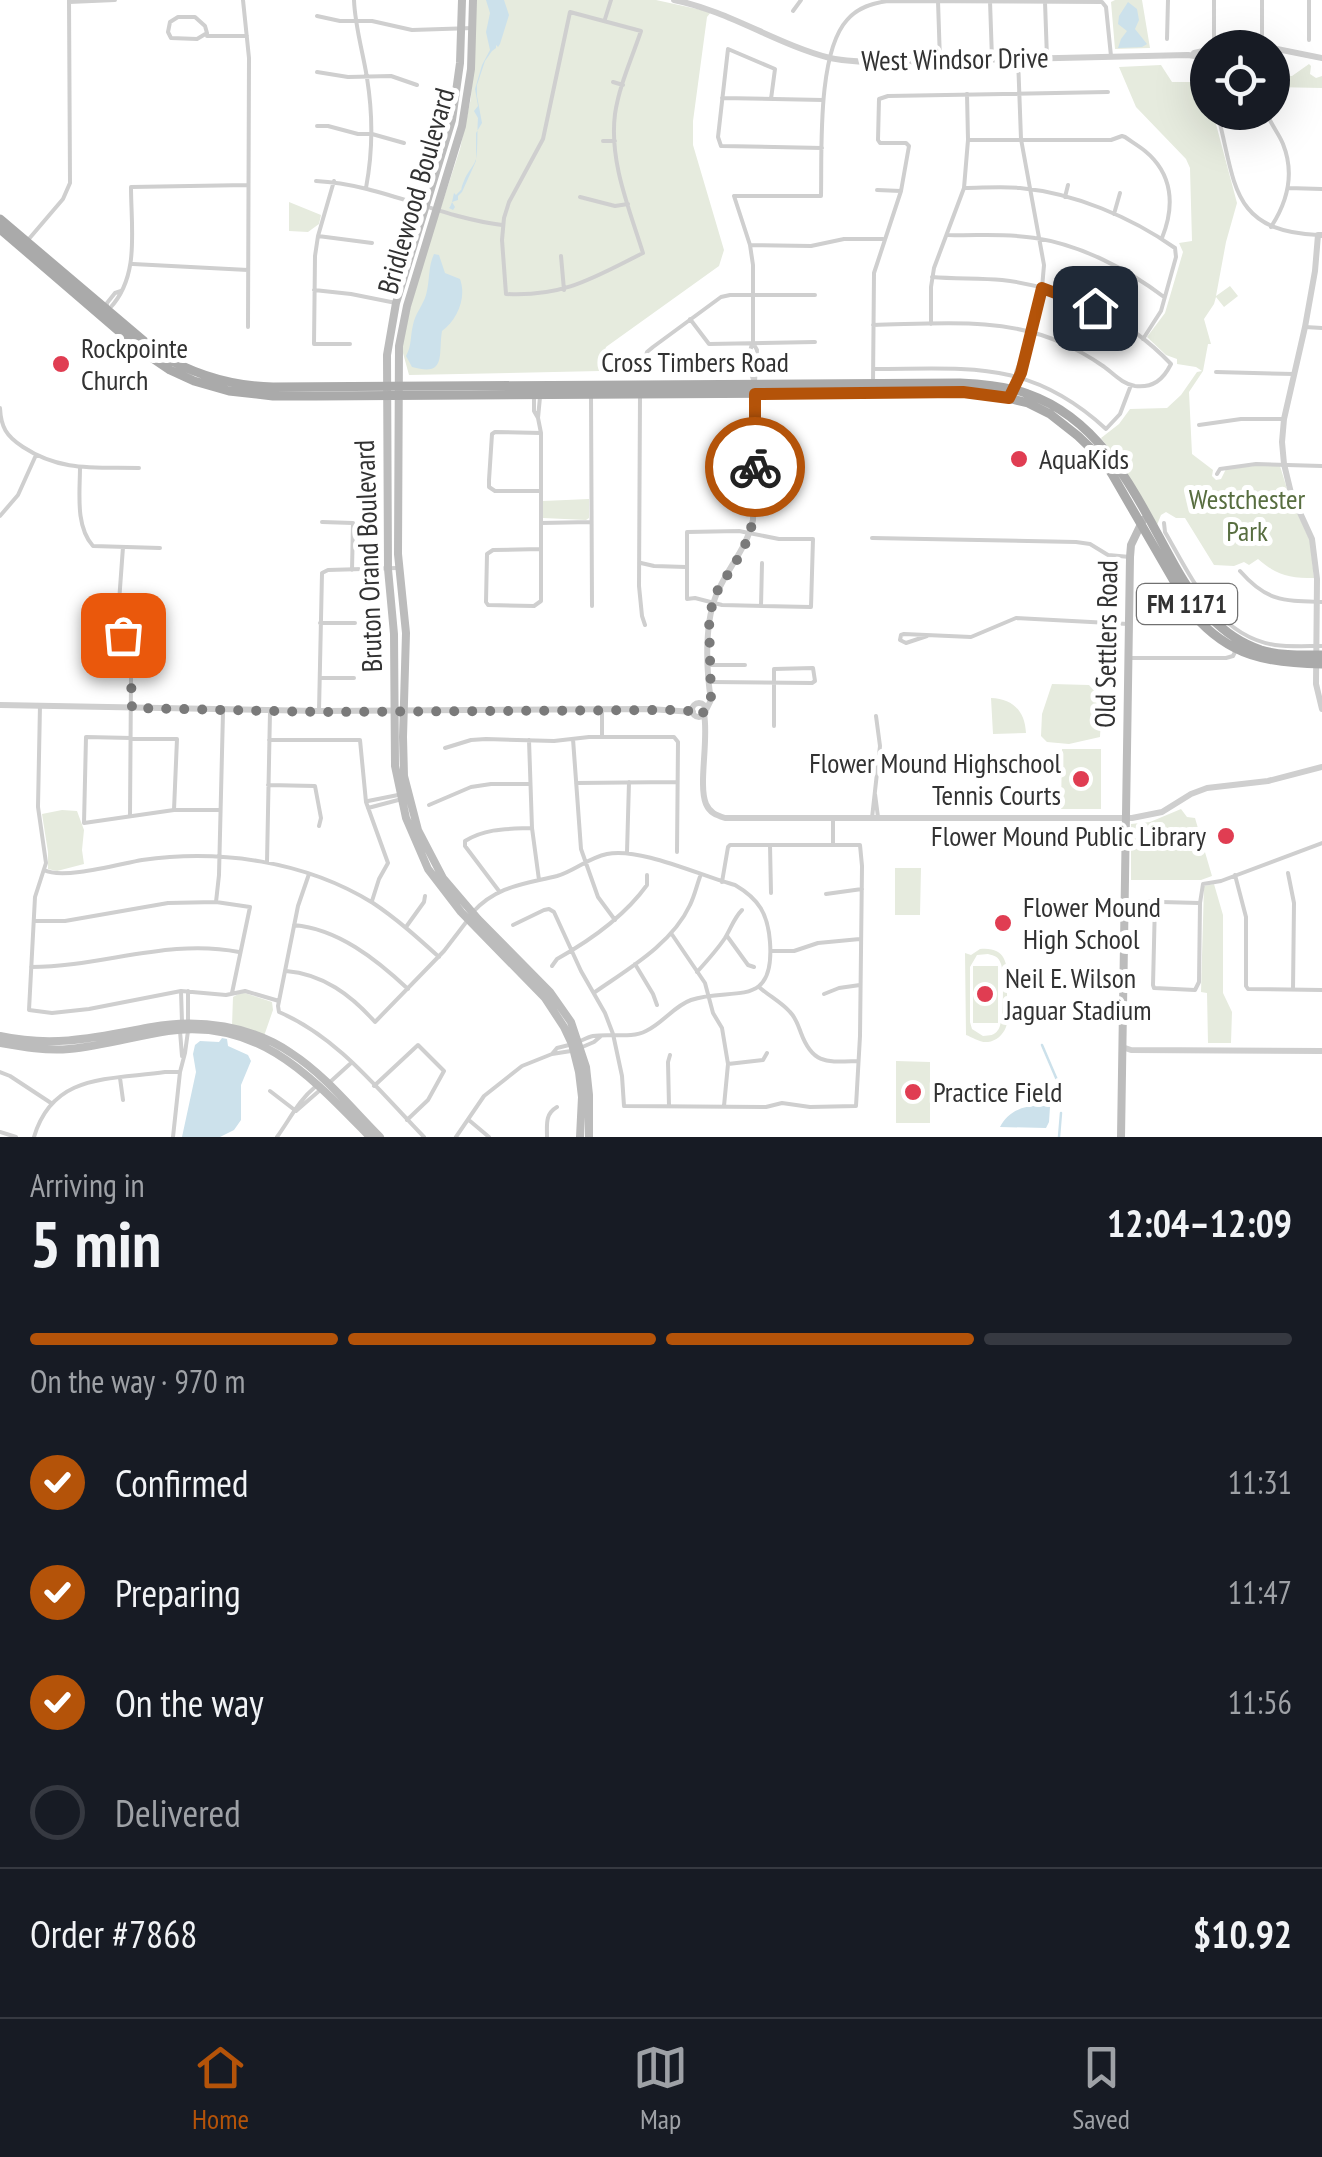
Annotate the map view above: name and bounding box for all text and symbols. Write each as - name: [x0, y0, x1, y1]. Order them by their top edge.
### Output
- map controls: [1190, 30, 1290, 130]
- button: locate: [1190, 30, 1290, 130]
- street label: West Windsor Drive: [861, 38, 1049, 79]
- street label: Bridlewood Boulevard: [368, 84, 463, 298]
- pin: [1053, 266, 1138, 351]
- icon: home: [1068, 281, 1123, 336]
- place label: Rockpointe Church: [81, 329, 188, 398]
- street label: Cross Timbers Road: [601, 343, 789, 380]
- marker: Rockpointe Church: [50, 353, 72, 375]
- courier: [705, 417, 805, 517]
- street label: Bruton Orand Boulevard: [345, 439, 390, 673]
- icon: bike: [728, 440, 783, 495]
- place label: AquaKids: [1039, 440, 1129, 477]
- marker: AquaKids: [1008, 448, 1030, 470]
- park label: Westchester Park: [1189, 480, 1305, 549]
- street label: Old Settlers Road: [1086, 560, 1125, 728]
- road number: FM 1171: [1137, 584, 1237, 624]
- pin: [81, 593, 166, 678]
- icon: bag: [96, 608, 151, 663]
- place label: Flower Mound Highschool Tennis Courts: [809, 744, 1061, 813]
- marker: Flower Mound Highschool Tennis Courts: [1070, 768, 1092, 790]
- place label: Flower Mound Public Library: [931, 817, 1206, 854]
- marker: Flower Mound Public Library: [1215, 825, 1237, 847]
- place label: Flower Mound High School: [1023, 888, 1161, 957]
- marker: Flower Mound High School: [992, 912, 1014, 934]
- place label: Neil E. Wilson Jaguar Stadium: [1004, 959, 1151, 1028]
- marker: Neil E. Wilson Jaguar Stadium: [974, 983, 996, 1005]
- place label: Practice Field: [933, 1073, 1062, 1110]
- marker: Practice Field: [902, 1081, 924, 1103]
- text: Arriving in: [30, 1164, 145, 1206]
- text: 12:04–12:09: [1107, 1198, 1292, 1247]
- text: 5 min: [30, 1201, 161, 1285]
- text: On the way · 970 m: [30, 1360, 245, 1402]
- icon: check: [30, 1455, 85, 1510]
- text: Confirmed: [115, 1458, 248, 1507]
- text: 11:31: [1228, 1461, 1292, 1503]
- icon: check: [30, 1565, 85, 1620]
- text: Preparing: [115, 1568, 241, 1617]
- text: 11:47: [1228, 1571, 1292, 1613]
- icon: check: [30, 1675, 85, 1730]
- text: On the way: [115, 1678, 263, 1727]
- text: 11:56: [1228, 1681, 1292, 1723]
- text: Delivered: [115, 1788, 241, 1837]
- text: Order #7868: [30, 1909, 197, 1958]
- text: $10.92: [1193, 1909, 1292, 1958]
- tab: Home: [192, 2040, 249, 2137]
- tab: Map: [633, 2040, 688, 2137]
- tab: Saved: [1072, 2040, 1130, 2137]

